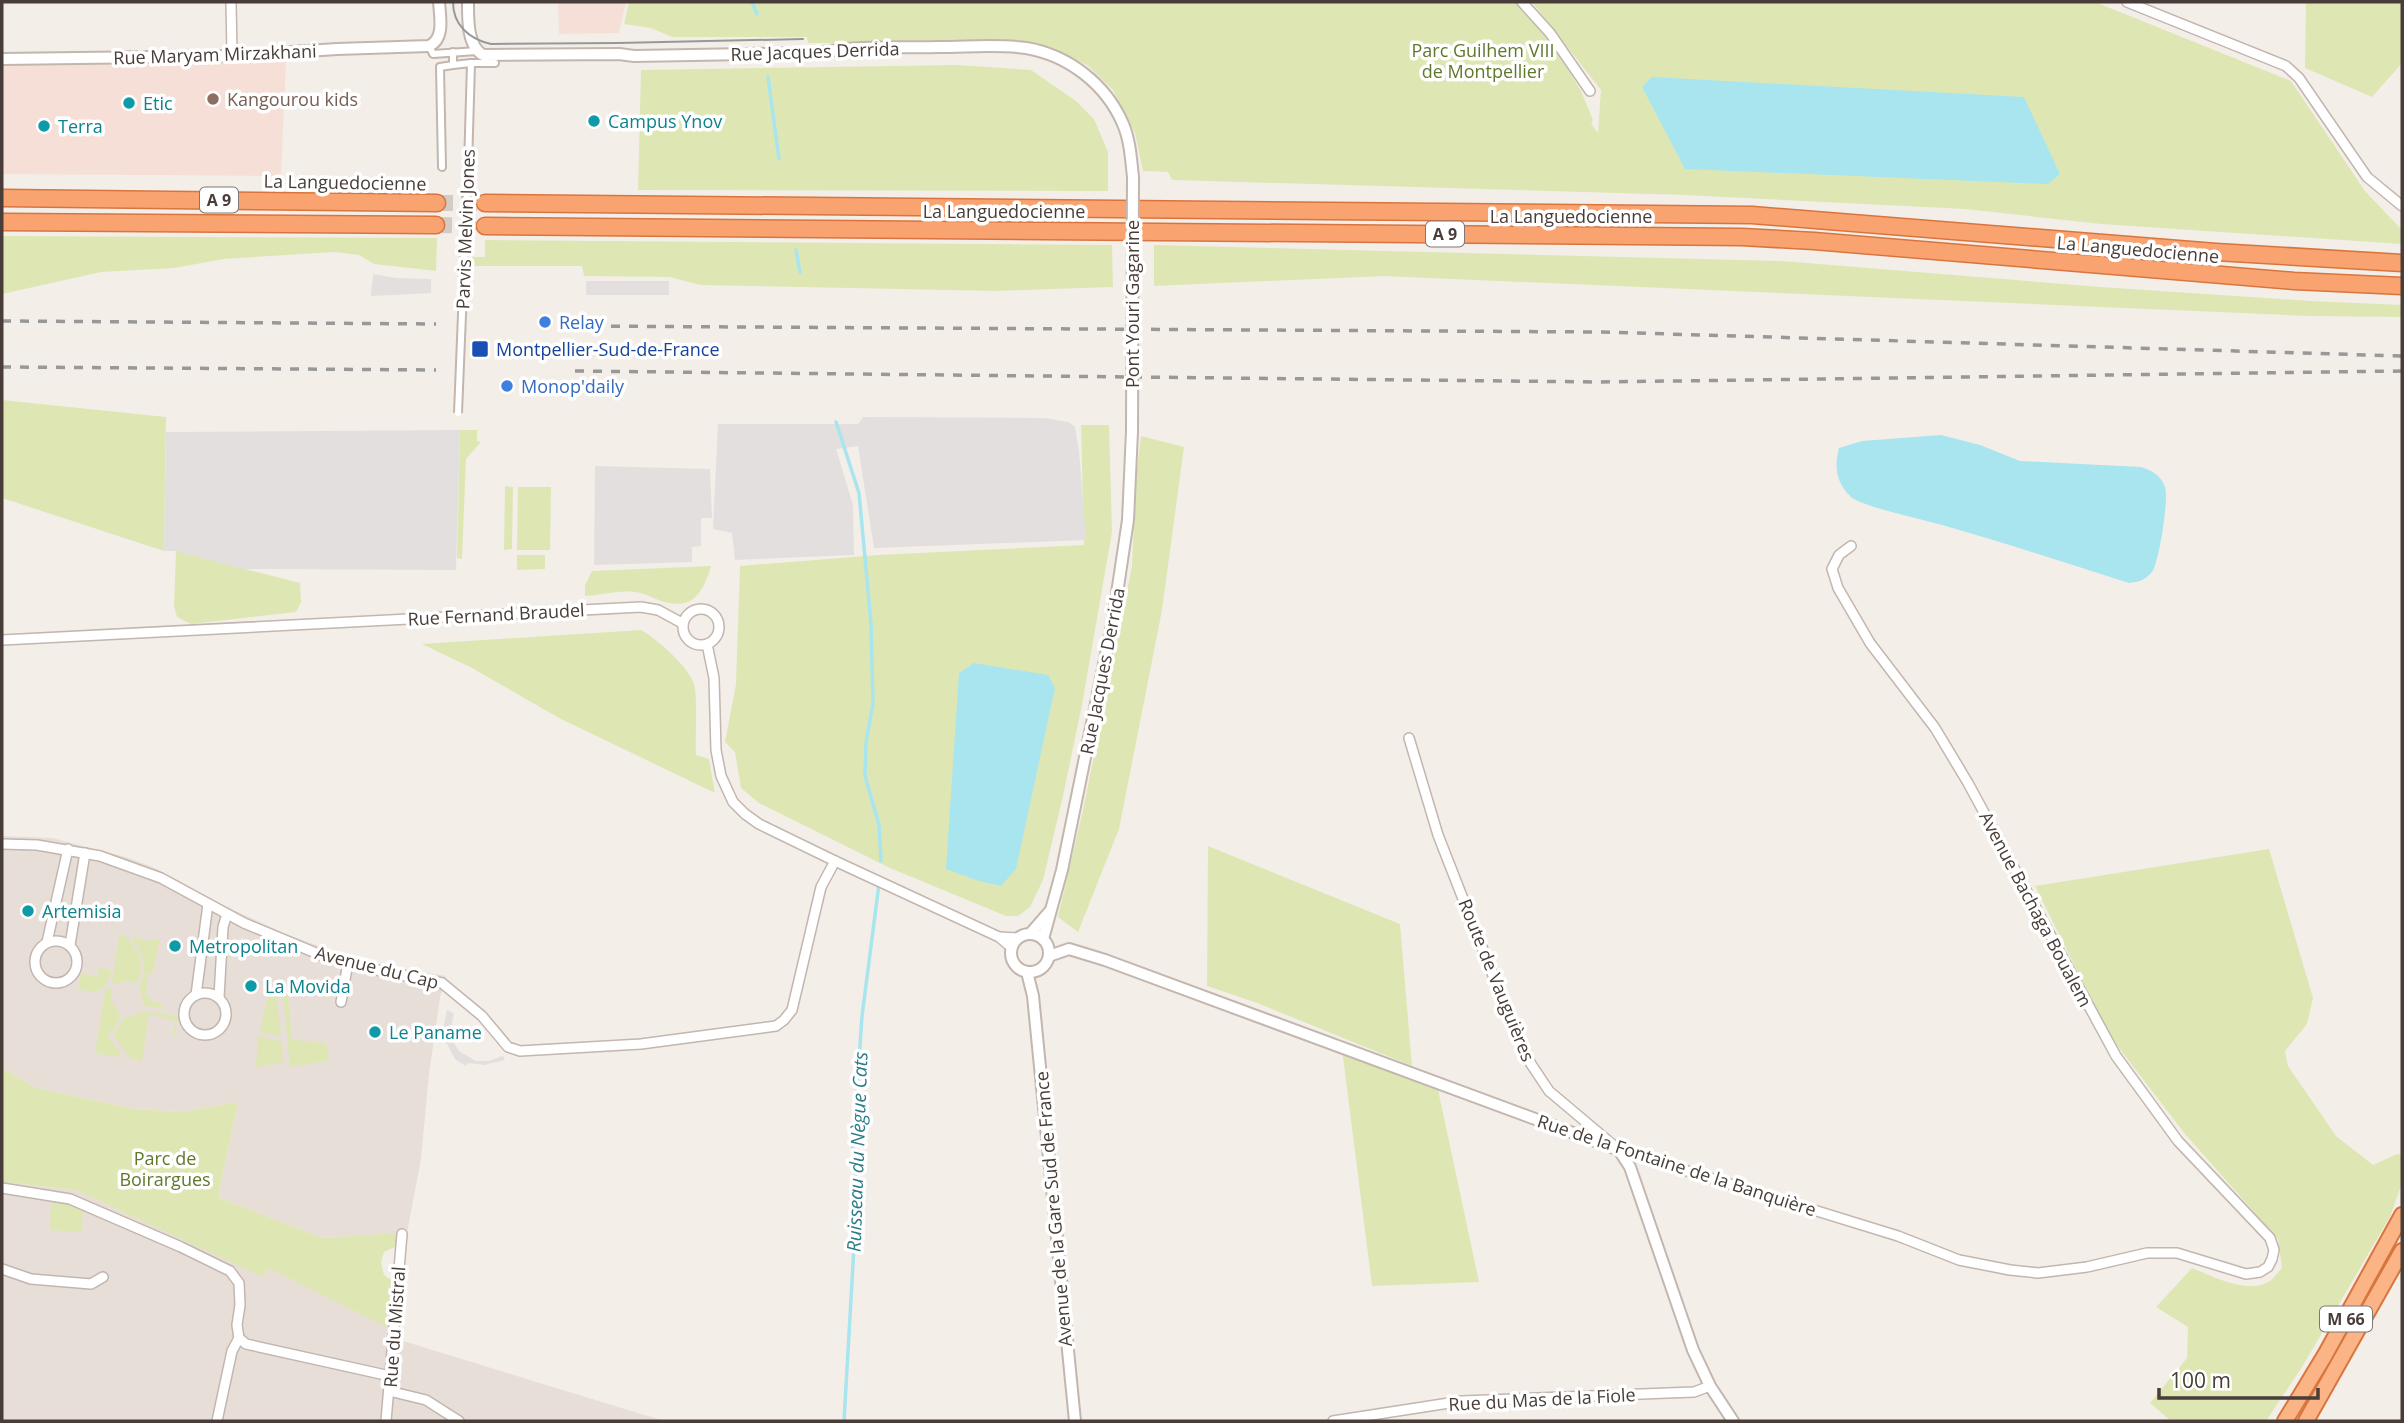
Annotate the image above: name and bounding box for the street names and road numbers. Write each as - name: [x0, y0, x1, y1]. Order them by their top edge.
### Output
- street label: Rue Jacques Derrida: [730, 36, 900, 66]
- street label: Rue Maryam Mirzakhani: [113, 38, 317, 70]
- street label: Parvis Melvin Jones: [450, 148, 480, 310]
- street label: La Languedocienne: [263, 169, 427, 195]
- road number: A 9: [200, 188, 238, 212]
- street label: La Languedocienne: [923, 199, 1085, 223]
- street label: La Languedocienne: [1490, 204, 1652, 228]
- street label: Pont Youri Gagarine: [1120, 220, 1144, 388]
- road number: A 9: [1426, 222, 1464, 246]
- street label: La Languedocienne: [2056, 230, 2220, 268]
- street label: Rue Jacques Derrida: [1074, 586, 1130, 756]
- street label: Rue Fernand Braudel: [407, 597, 585, 631]
- street label: Avenue Bachaga Boualem: [1974, 807, 2098, 1011]
- street label: Route de Vauguières: [1453, 895, 1541, 1065]
- street label: Avenue du Cap: [313, 940, 441, 994]
- street label: Avenue de la Gare Sud de France: [1029, 1070, 1077, 1348]
- street label: Rue de la Fontaine de la Banquière: [1535, 1109, 1819, 1221]
- street label: Rue du Mistral: [378, 1266, 410, 1388]
- road number: M 66: [2320, 1306, 2372, 1331]
- street label: Rue du Mas de la Fiole: [1448, 1382, 1636, 1416]

